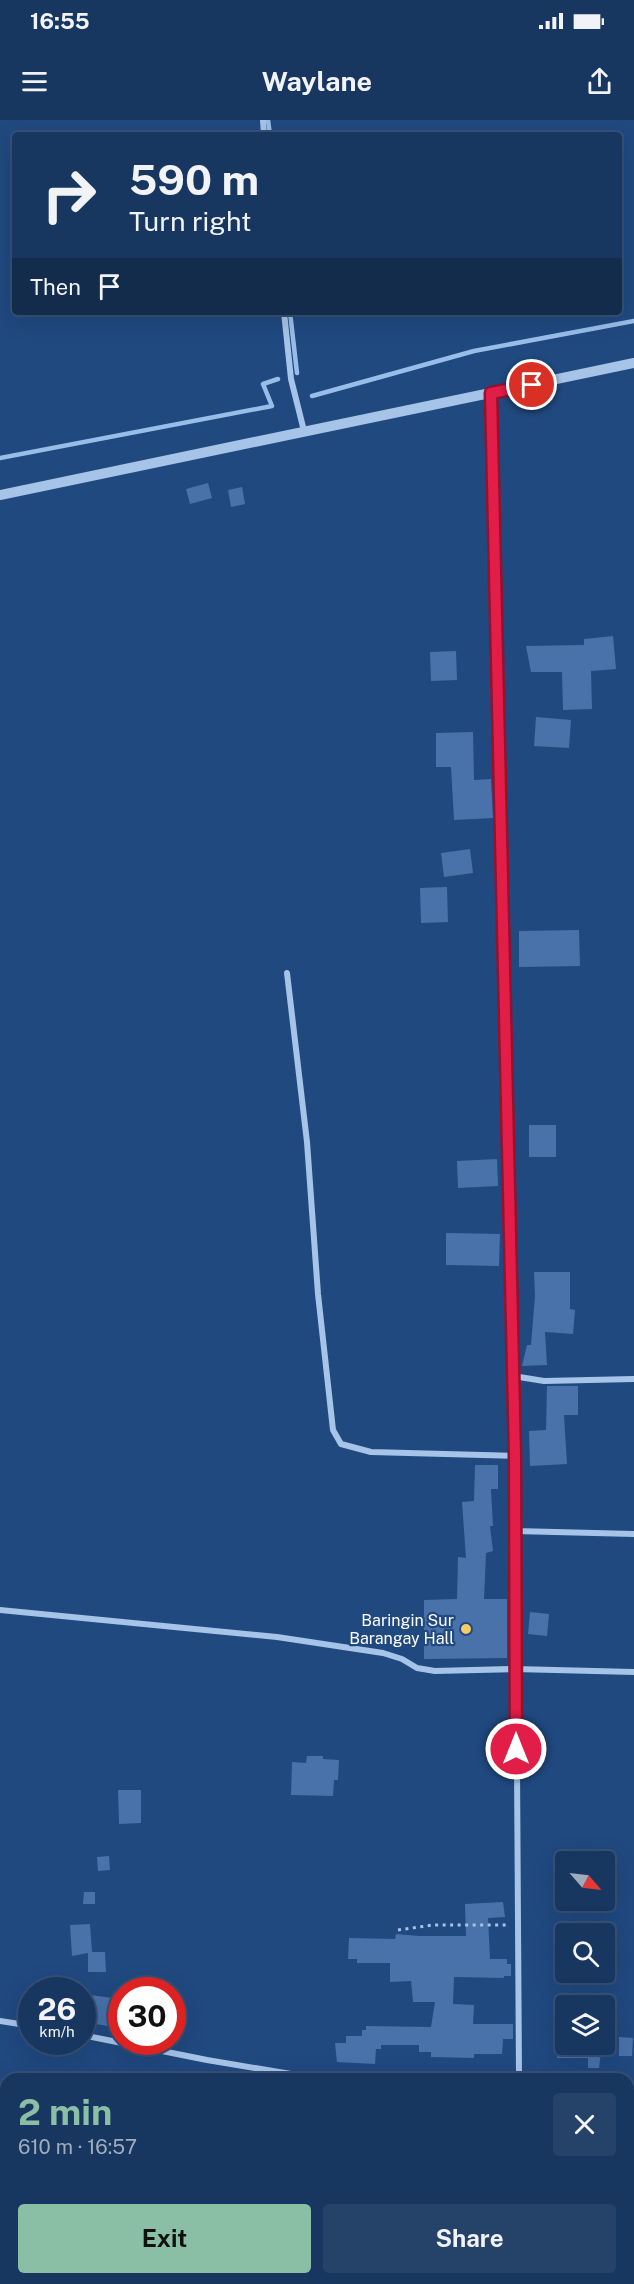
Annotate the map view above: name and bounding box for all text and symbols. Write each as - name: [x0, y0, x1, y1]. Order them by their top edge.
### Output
- text: 16:55: [30, 8, 90, 34]
- icon: menu: [18, 65, 51, 98]
- text: Waylane: [262, 65, 372, 97]
- icon: share: [583, 65, 616, 98]
- text: 590 m: [129, 155, 259, 204]
- icon: right: [30, 156, 108, 234]
- text: Turn right: [129, 205, 252, 237]
- icon: arrive: [93, 270, 126, 303]
- text: Then: [30, 274, 81, 300]
- pin: [506, 359, 557, 410]
- icon: arrive: [515, 368, 548, 401]
- place label: Baringin Sur Barangay Hall: [349, 1611, 454, 1648]
- marker: Baringin Sur Barangay Hall: [459, 1622, 473, 1636]
- position arrow: [484, 1717, 548, 1781]
- north arrow: [555, 1851, 615, 1911]
- map controls: [555, 1851, 615, 2055]
- button: search: [555, 1923, 615, 1983]
- speed limit sign: 30: [108, 1977, 186, 2055]
- text: 26: [38, 1991, 76, 2027]
- button: layers: [555, 1995, 615, 2055]
- text: km/h: [39, 2023, 75, 2040]
- text: 2 min: [18, 2091, 112, 2133]
- button: close: [553, 2093, 616, 2156]
- text: 610 m · 16:57: [18, 2135, 137, 2159]
- button: Exit: [18, 2204, 311, 2273]
- button: Share: [323, 2204, 616, 2273]

